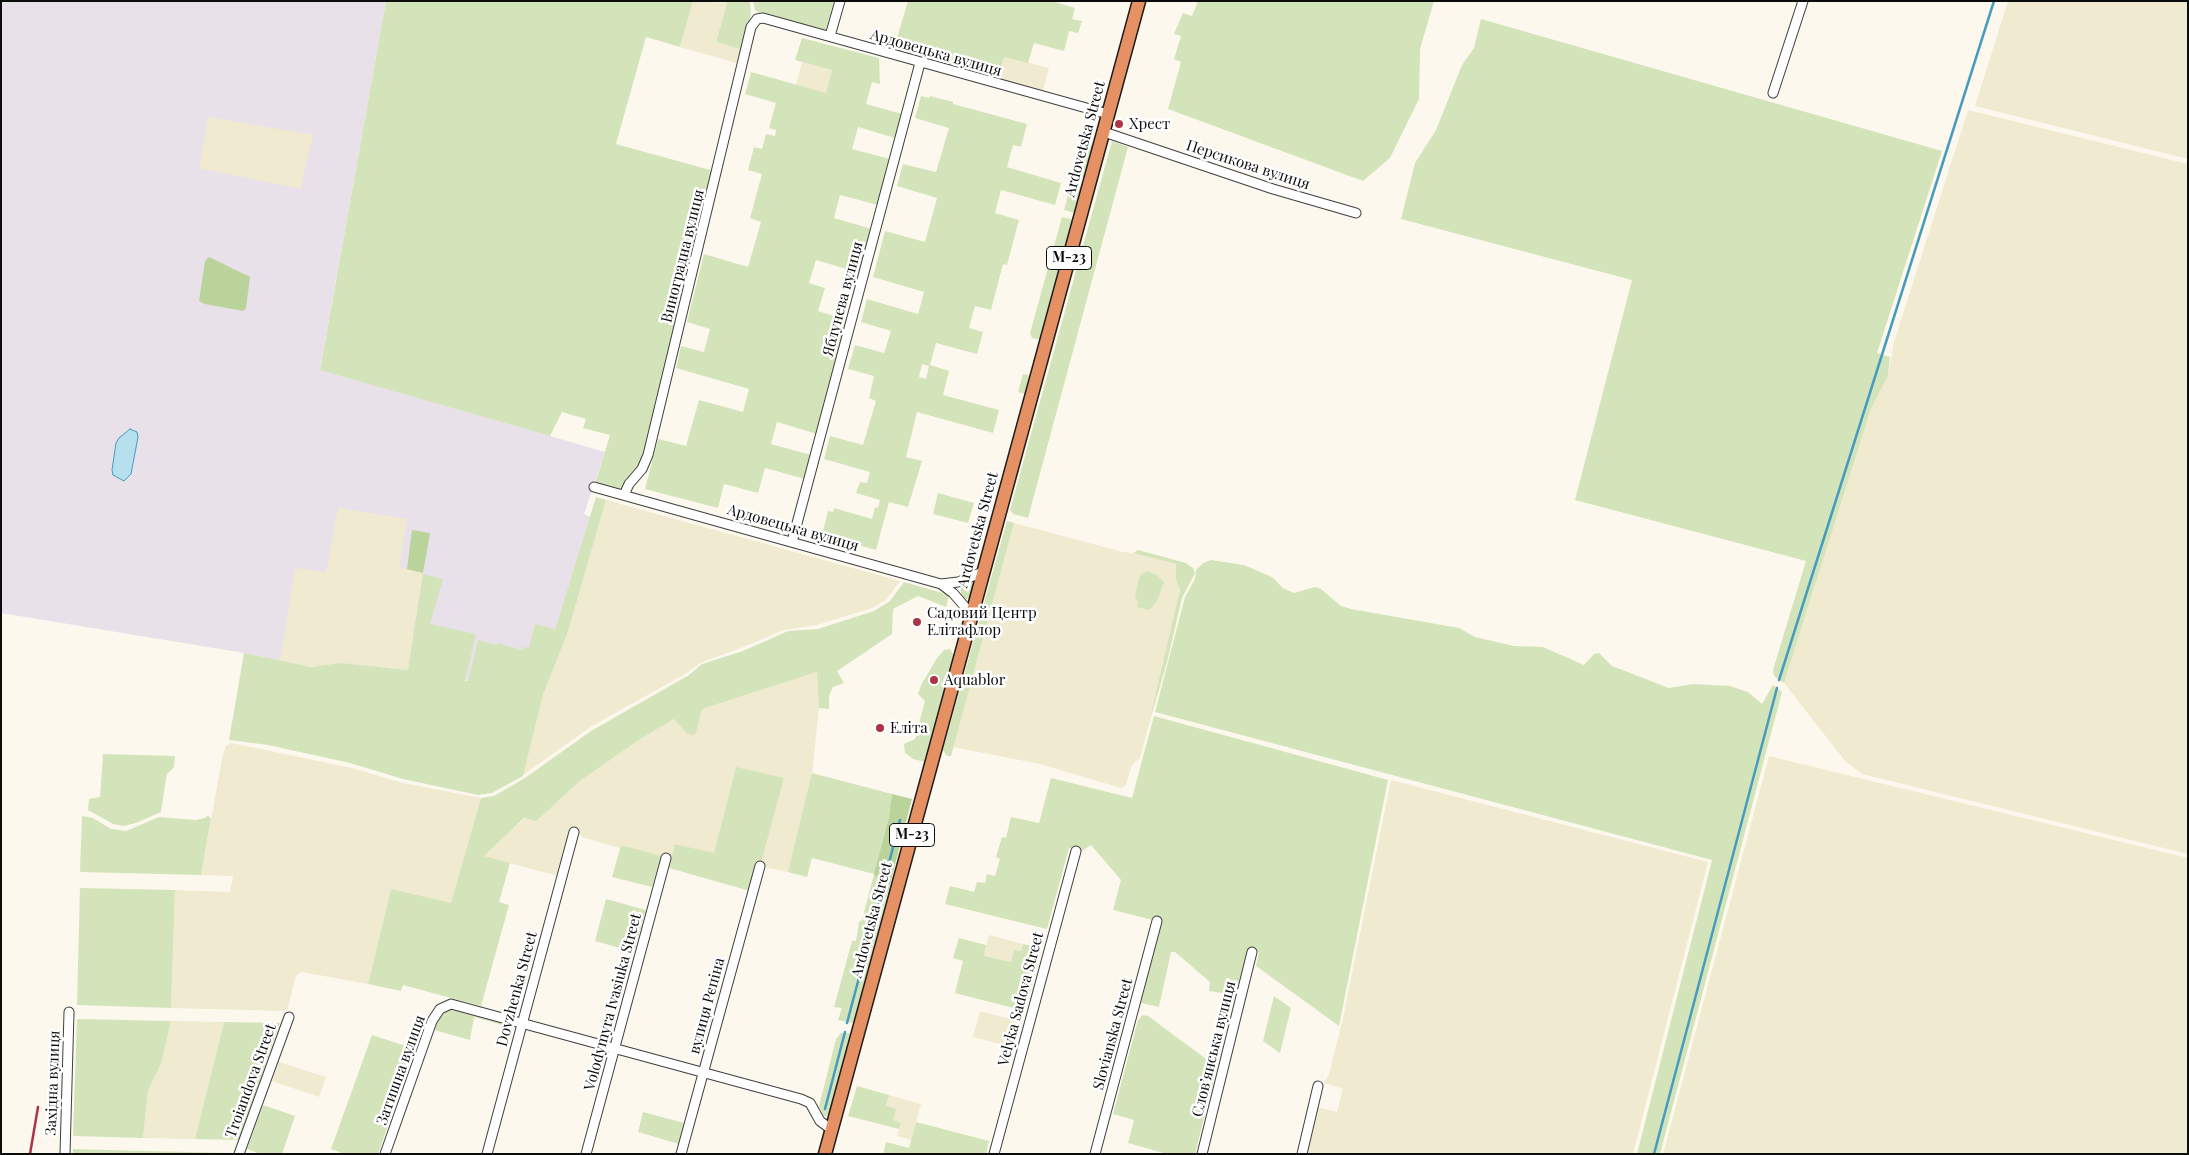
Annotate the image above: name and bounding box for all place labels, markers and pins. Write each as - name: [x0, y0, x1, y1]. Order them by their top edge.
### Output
- place label: Хрест: [1129, 115, 1170, 133]
- marker: Хрест: [1113, 118, 1125, 130]
- place label: Садовий Центр Елітафлор: [927, 604, 1037, 639]
- marker: Садовий Центр Елітафлор: [911, 616, 923, 628]
- place label: Aquablor: [944, 671, 1005, 689]
- marker: Aquablor: [928, 674, 940, 686]
- place label: Еліта: [890, 719, 928, 737]
- marker: Еліта: [874, 722, 886, 734]

